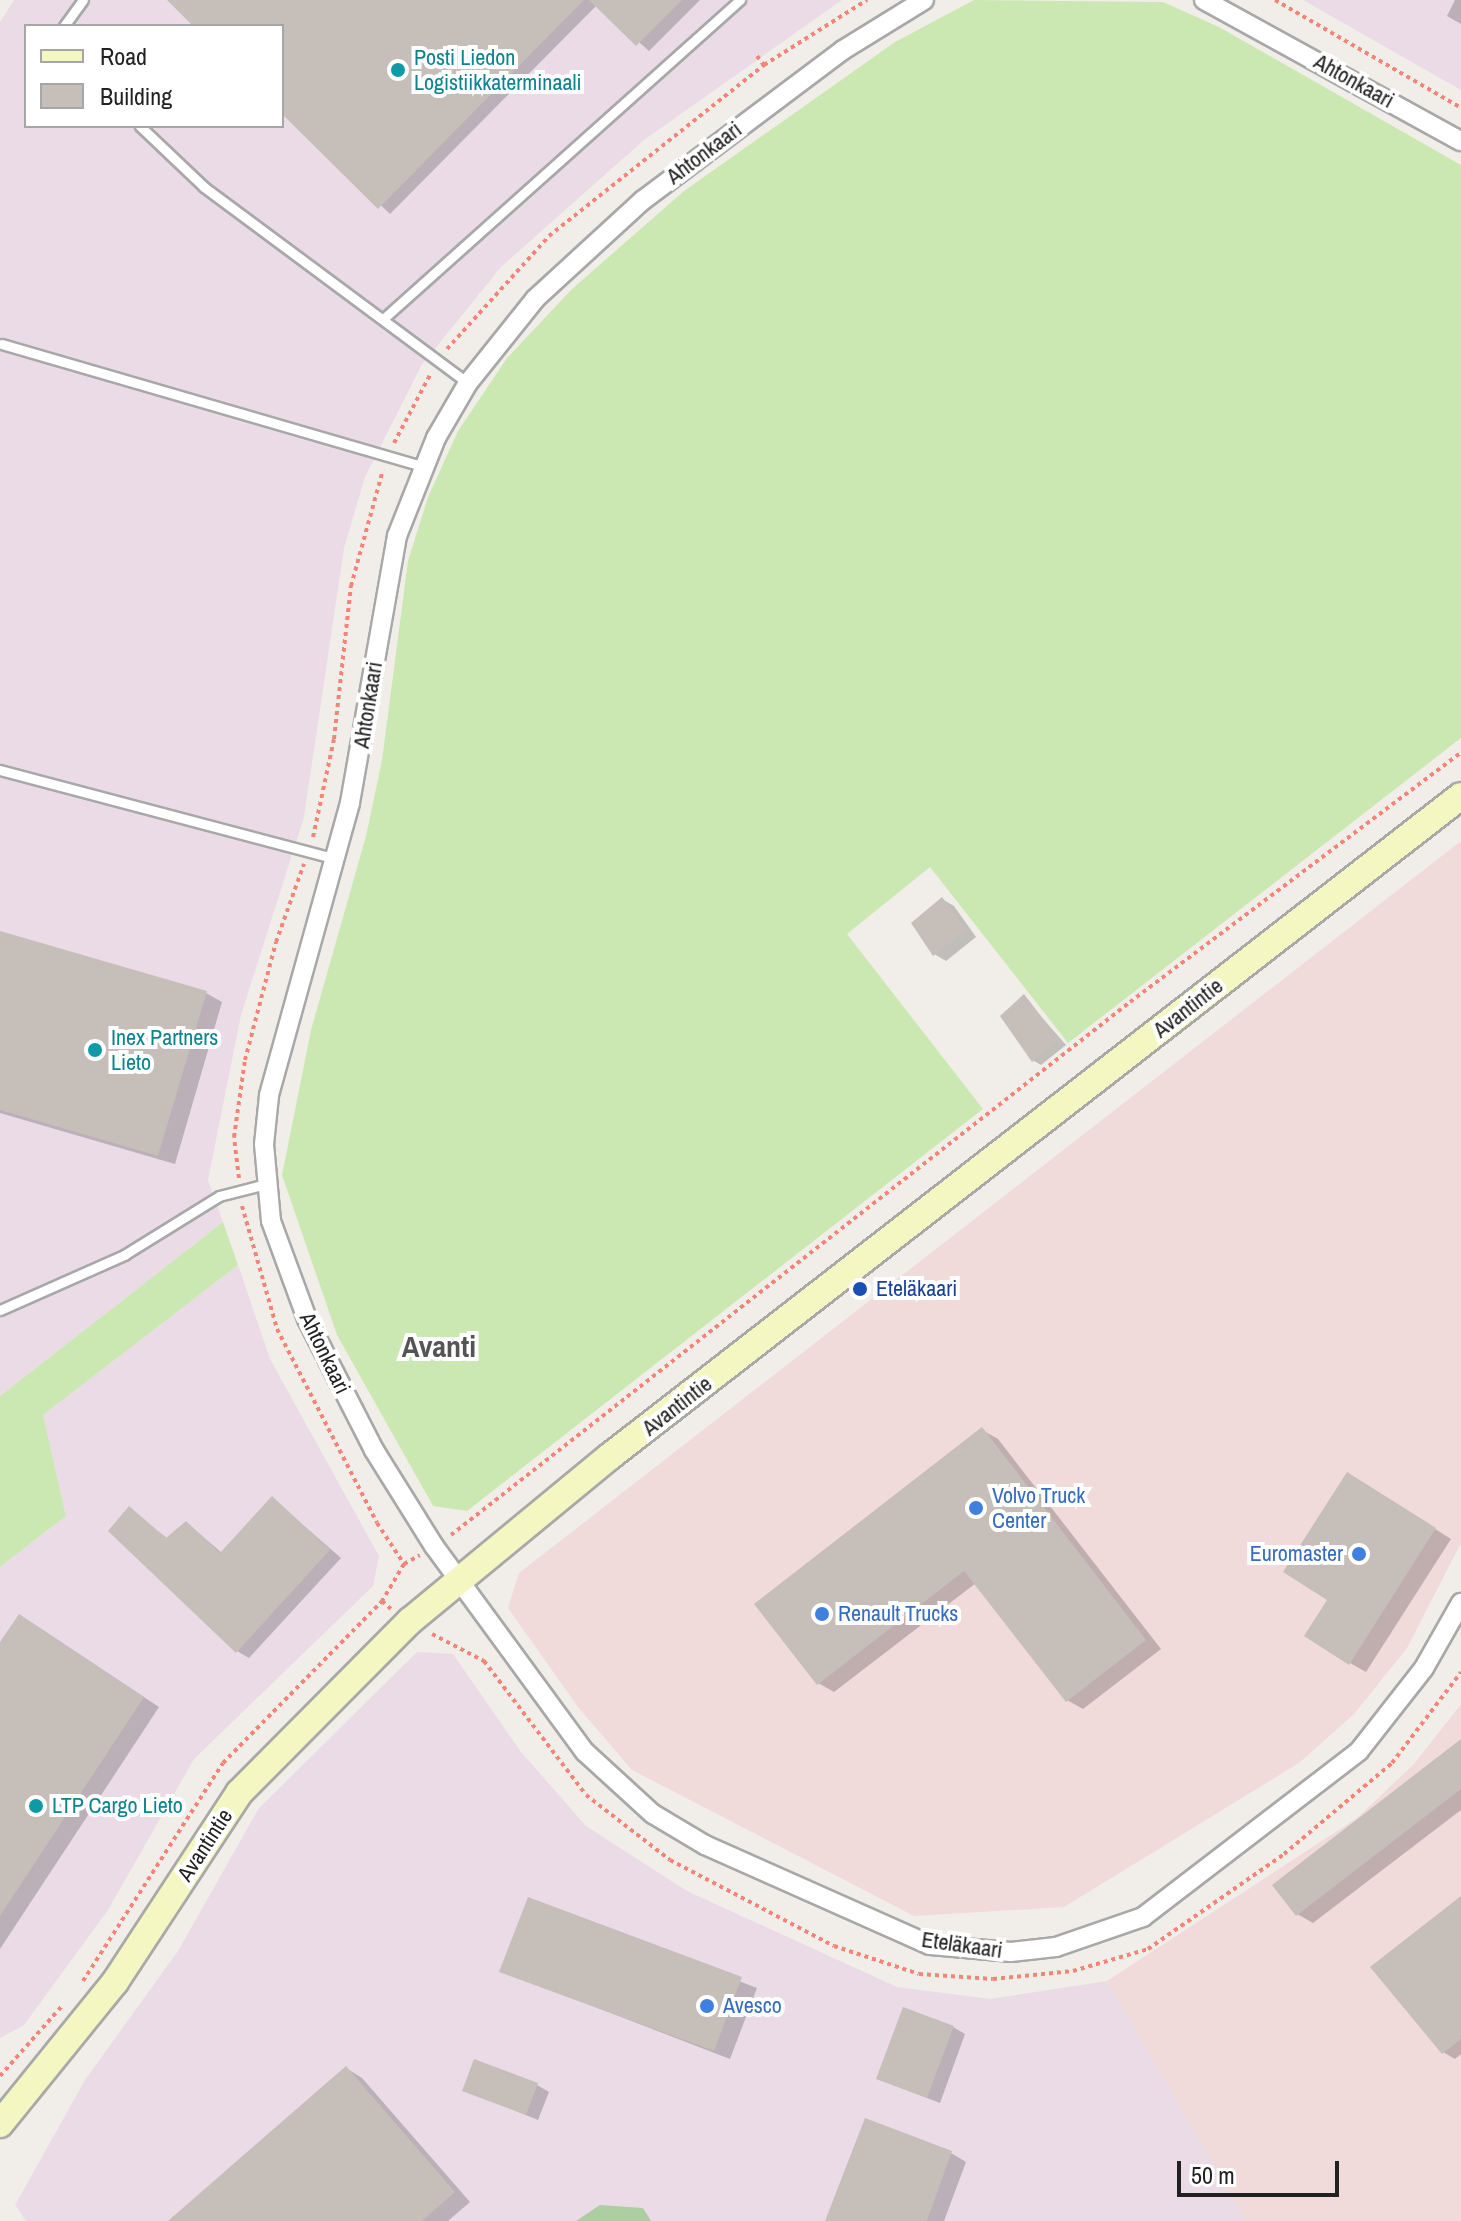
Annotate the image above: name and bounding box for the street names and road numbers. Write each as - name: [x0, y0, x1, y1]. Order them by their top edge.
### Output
- street label: Ahtonkaari: [1309, 48, 1399, 114]
- street label: Ahtonkaari: [661, 116, 747, 190]
- street label: Ahtonkaari: [348, 660, 388, 750]
- street label: Avantintie: [1148, 973, 1228, 1043]
- street label: Ahtonkaari: [294, 1308, 356, 1398]
- street label: Avantintie: [637, 1371, 717, 1441]
- street label: Avantintie: [172, 1804, 238, 1886]
- street label: Eteläkaari: [920, 1926, 1004, 1964]

